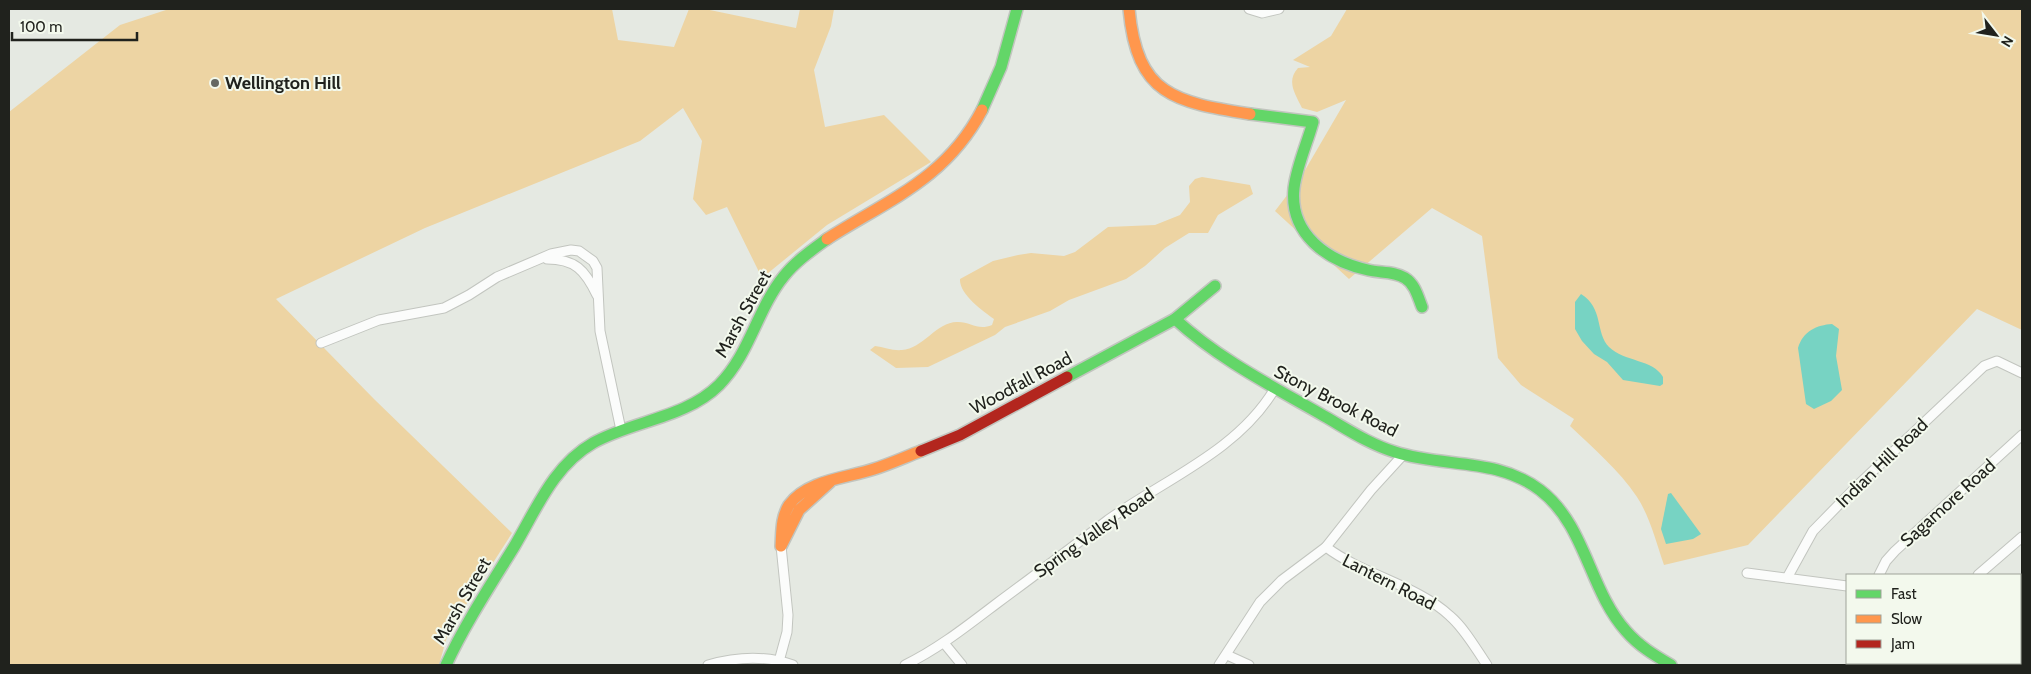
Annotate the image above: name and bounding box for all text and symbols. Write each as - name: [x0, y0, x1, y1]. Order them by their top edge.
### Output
- scale bar: [12, 10, 138, 42]
- north arrow: [1971, 10, 2021, 60]
- text: 100 m: [20, 18, 62, 36]
- text: N: [1997, 33, 2017, 51]
- place label: Wellington Hill: [225, 72, 341, 94]
- marker: Wellington Hill: [209, 77, 221, 89]
- street label: Marsh Street: [710, 267, 776, 361]
- street label: Woodfall Road: [966, 347, 1076, 419]
- street label: Stony Brook Road: [1270, 360, 1402, 442]
- street label: Indian Hill Road: [1832, 414, 1932, 512]
- street label: Sagamore Road: [1896, 455, 2000, 551]
- street label: Spring Valley Road: [1030, 483, 1158, 583]
- street label: Lantern Road: [1339, 549, 1439, 615]
- street label: Marsh Street: [428, 554, 496, 648]
- legend: [1846, 574, 2021, 664]
- text: Fast: [1891, 585, 1916, 603]
- text: Slow: [1891, 610, 1922, 628]
- text: Jam: [1890, 635, 1915, 653]

